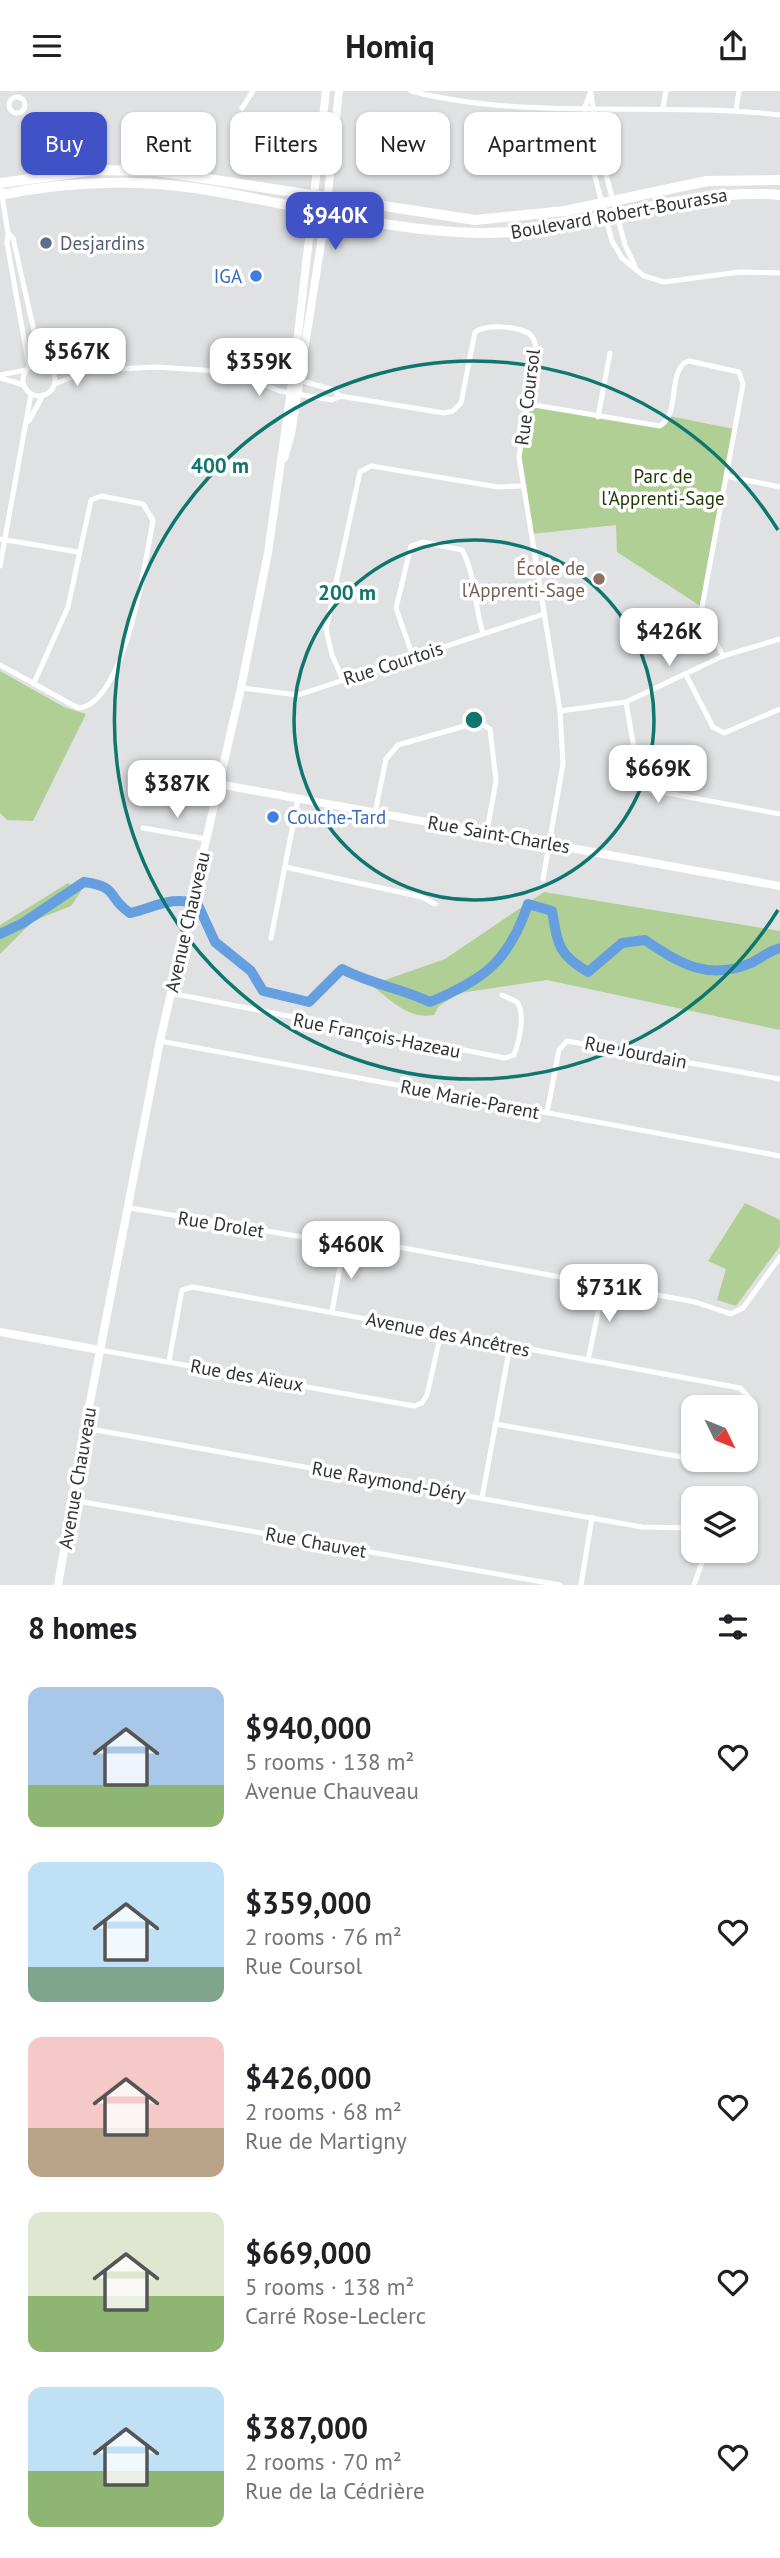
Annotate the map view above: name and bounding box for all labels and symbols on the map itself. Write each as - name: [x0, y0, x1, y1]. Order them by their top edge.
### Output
- street label: Boulevard Robert-Bourassa: [509, 182, 729, 244]
- pin: $940K: [286, 193, 384, 252]
- place label: Desjardins: [60, 231, 145, 255]
- marker: Desjardins: [38, 235, 54, 251]
- place label: IGA: [214, 264, 242, 288]
- marker: IGA: [248, 268, 264, 284]
- pin: $567K: [28, 329, 126, 388]
- pin: $359K: [210, 338, 308, 398]
- street label: Rue Coursol: [509, 347, 545, 447]
- text: 400 m: [191, 452, 249, 479]
- park label: Parc de l'Apprenti-Sage: [601, 464, 725, 510]
- place label: École de l'Apprenti-Sage: [462, 556, 585, 602]
- marker: École de l'Apprenti-Sage: [591, 571, 607, 587]
- text: 200 m: [318, 579, 376, 606]
- pin: $426K: [620, 609, 718, 668]
- street label: Rue Courtois: [340, 636, 446, 690]
- centre of rings: [462, 708, 486, 732]
- pin: $669K: [609, 745, 707, 805]
- pin: $387K: [128, 761, 226, 820]
- place label: Couche-Tard: [287, 805, 386, 829]
- marker: Couche-Tard: [265, 809, 281, 825]
- street label: Rue Saint-Charles: [426, 810, 572, 858]
- street label: Avenue Chauveau: [159, 849, 215, 995]
- street label: Rue François-Hazeau: [291, 1007, 463, 1063]
- street label: Rue Jourdain: [583, 1030, 689, 1074]
- street label: Rue Marie-Parent: [399, 1074, 542, 1124]
- street label: Rue Drolet: [176, 1205, 266, 1243]
- pin: $460K: [302, 1221, 400, 1281]
- pin: $731K: [560, 1265, 658, 1324]
- street label: Avenue des Ancêtres: [364, 1306, 532, 1362]
- street label: Rue des Aïeux: [189, 1353, 306, 1397]
- north arrow: [681, 1395, 758, 1472]
- street label: Avenue Chauveau: [53, 1405, 101, 1551]
- street label: Rue Raymond-Déry: [310, 1456, 468, 1506]
- street label: Rue Chauvet: [264, 1521, 369, 1563]

